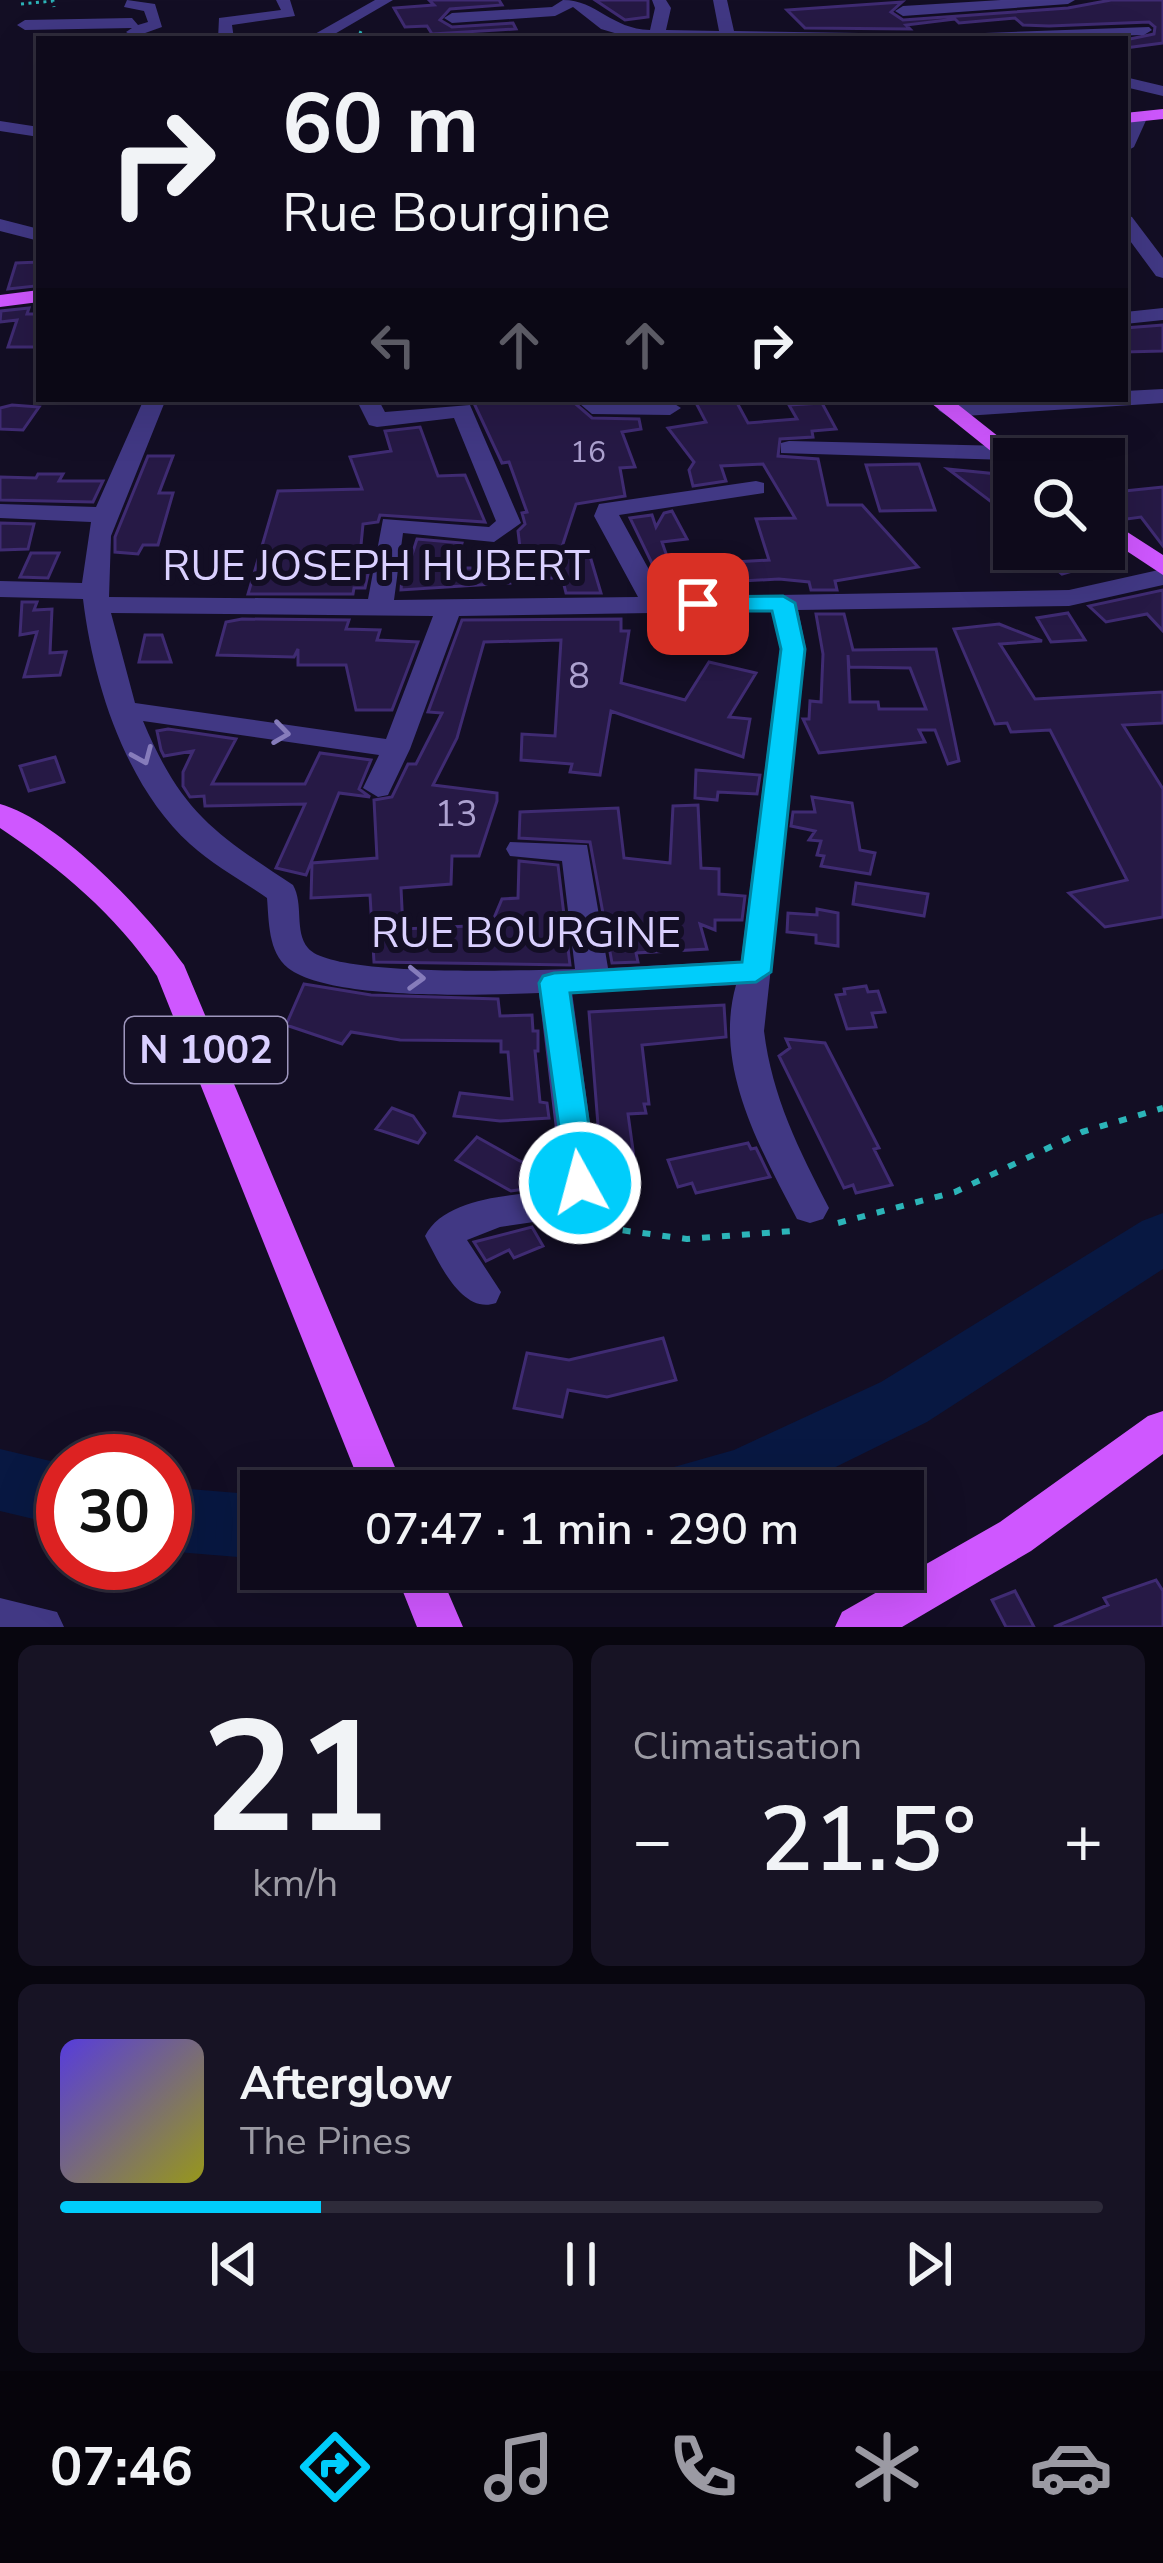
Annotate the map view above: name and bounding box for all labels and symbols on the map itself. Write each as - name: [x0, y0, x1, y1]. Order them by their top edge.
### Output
- house number: 16: [570, 432, 606, 473]
- street label: RUE JOSEPH HUBERT: [162, 538, 590, 595]
- pin: [647, 553, 749, 655]
- house number: 8: [568, 652, 590, 701]
- one-way arrow: [271, 719, 291, 745]
- one-way arrow: [129, 745, 153, 766]
- house number: 13: [434, 790, 478, 839]
- street label: RUE BOURGINE: [371, 905, 681, 962]
- one-way arrow: [407, 964, 426, 990]
- road number: N 1002: [125, 1017, 287, 1083]
- position arrow: [517, 1120, 643, 1246]
- speed limit sign: 30: [36, 1434, 192, 1590]

